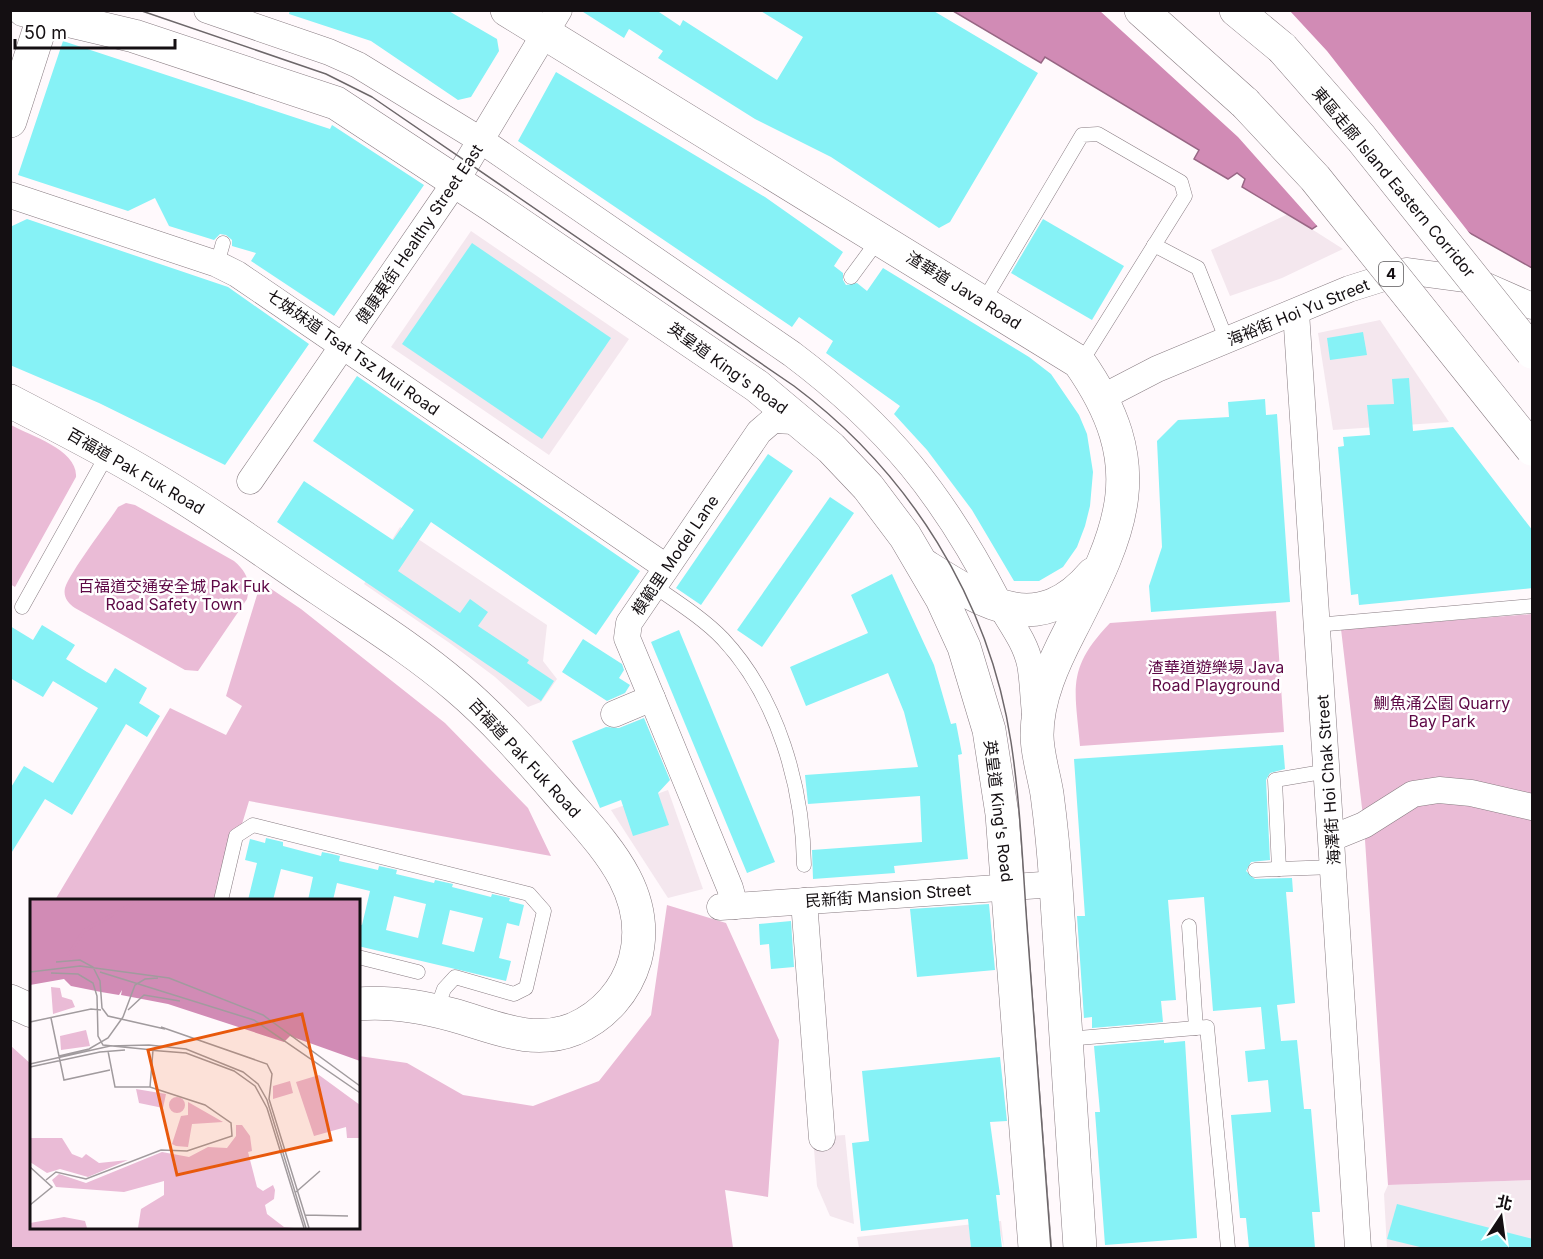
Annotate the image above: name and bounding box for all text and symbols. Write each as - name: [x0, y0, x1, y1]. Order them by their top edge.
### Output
- scale bar: [15, 12, 176, 50]
- text: 50 m: [24, 22, 67, 43]
- street label: 東區走廊 Island Eastern Corridor: [1308, 83, 1480, 281]
- street label: 健康東街 Healthy Street East: [351, 140, 487, 328]
- street label: 渣華道 Java Road: [903, 247, 1025, 333]
- road number: 4: [1379, 262, 1403, 286]
- street label: 海裕街 Hoi Yu Street: [1224, 274, 1372, 350]
- street label: 七姊妹道 Tsat Tsz Mui Road: [263, 285, 443, 419]
- street label: 英皇道 King's Road: [664, 318, 792, 418]
- street label: 百福道 Pak Fuk Road: [64, 424, 208, 518]
- street label: 模範里 Model Lane: [627, 491, 723, 619]
- park label: 百福道交通安全城 Pak Fuk Road Safety Town: [78, 576, 270, 614]
- park label: 渣華道遊樂場 Java Road Playground: [1148, 657, 1284, 695]
- park label: 鰂魚涌公園 Quarry Bay Park: [1374, 693, 1510, 731]
- street label: 百福道 Pak Fuk Road: [465, 694, 585, 822]
- street label: 海澤街 Hoi Chak Street: [1312, 694, 1344, 866]
- street label: 英皇道 King's Road: [980, 739, 1018, 883]
- street label: 民新街 Mansion Street: [804, 879, 972, 911]
- inset map: [30, 899, 360, 1229]
- north arrow: [1471, 1187, 1531, 1247]
- text: 北: [1494, 1191, 1514, 1214]

